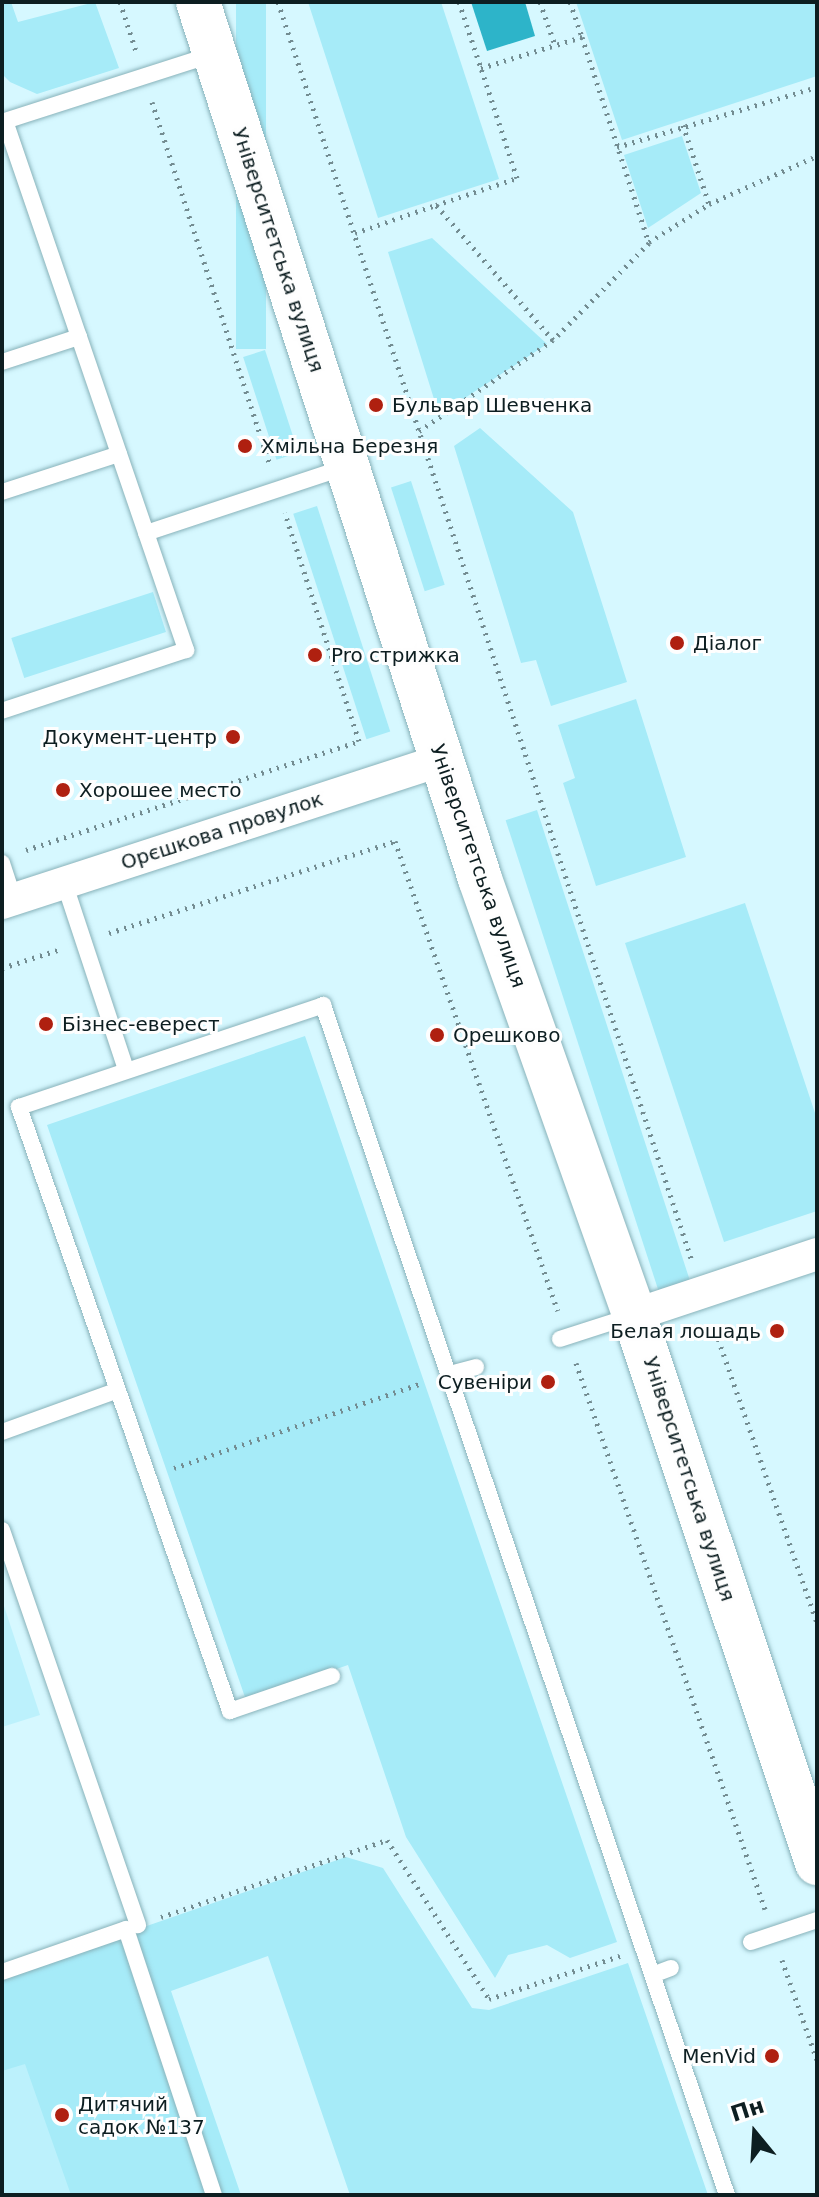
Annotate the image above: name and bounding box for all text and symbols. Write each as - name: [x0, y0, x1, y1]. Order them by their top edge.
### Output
- street label: Університетська вулиця: [227, 125, 329, 375]
- place label: Бульвар Шевченка: [392, 393, 592, 417]
- marker: Бульвар Шевченка: [367, 396, 385, 414]
- place label: Хмільна Березня: [261, 434, 438, 458]
- marker: Хмільна Березня: [236, 437, 254, 455]
- place label: Діалог: [693, 631, 762, 655]
- marker: Діалог: [668, 634, 686, 652]
- place label: Pro стрижка: [331, 643, 460, 667]
- marker: Pro стрижка: [306, 646, 324, 664]
- place label: Документ-центр: [43, 725, 217, 749]
- marker: Документ-центр: [224, 728, 242, 746]
- street label: Університетська вулиця: [425, 741, 531, 991]
- place label: Хорошее место: [79, 778, 241, 802]
- marker: Хорошее место: [54, 781, 72, 799]
- street label: Орєшкова провулок: [118, 787, 326, 875]
- place label: Бізнес-еверест: [62, 1012, 220, 1036]
- marker: Бізнес-еверест: [37, 1015, 55, 1033]
- place label: Орешково: [453, 1023, 560, 1047]
- marker: Орешково: [428, 1026, 446, 1044]
- place label: Белая лошадь: [610, 1319, 761, 1343]
- marker: Белая лошадь: [768, 1322, 786, 1340]
- street label: Університетська вулиця: [638, 1354, 740, 1604]
- place label: Сувеніри: [438, 1370, 532, 1394]
- marker: Сувеніри: [539, 1373, 557, 1391]
- place label: MenVid: [682, 2044, 756, 2068]
- marker: MenVid: [763, 2047, 781, 2065]
- place label: Дитячий садок №137: [78, 2092, 205, 2139]
- north arrow: [715, 2093, 795, 2173]
- text: Пн: [728, 2093, 767, 2127]
- marker: Дитячий садок №137: [53, 2106, 71, 2124]

